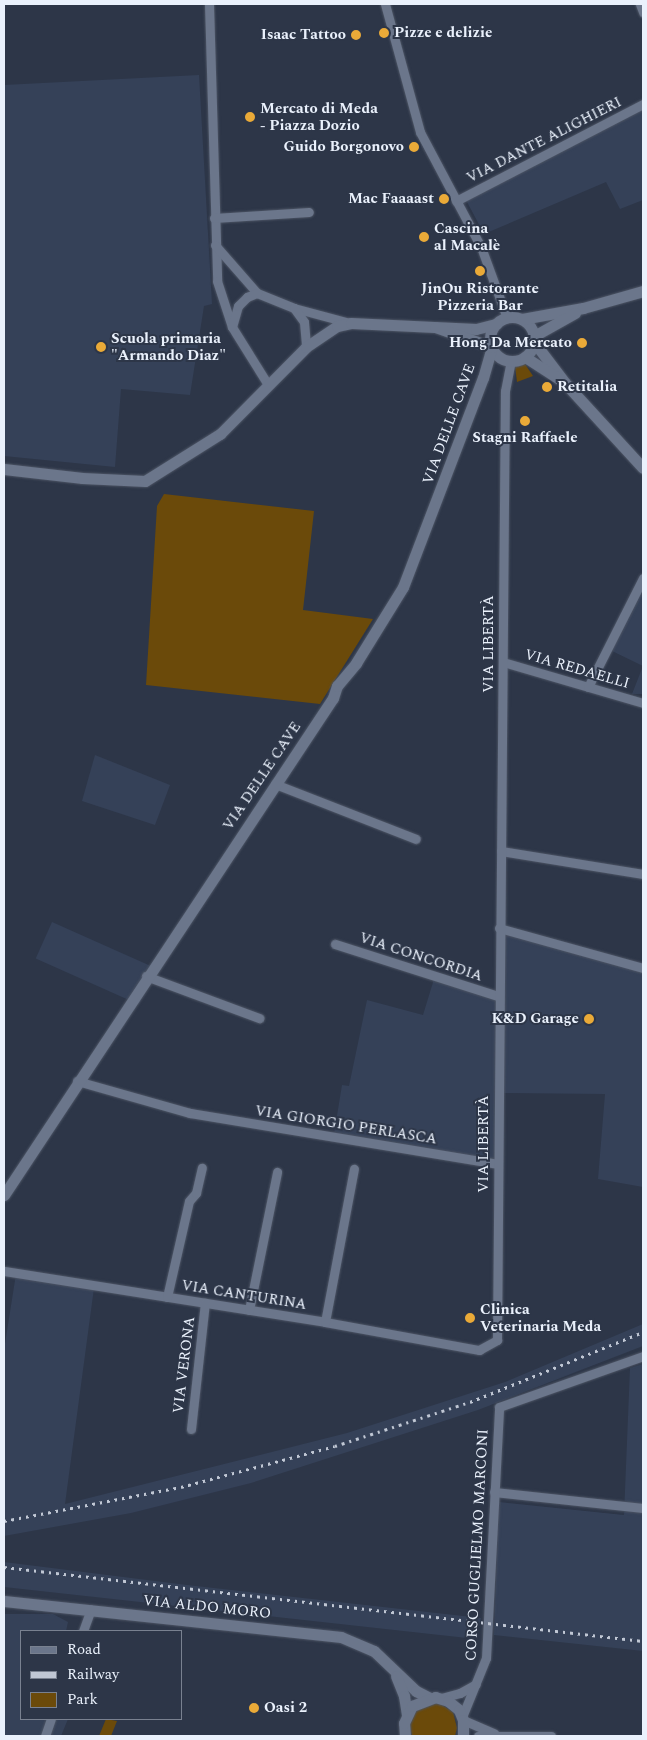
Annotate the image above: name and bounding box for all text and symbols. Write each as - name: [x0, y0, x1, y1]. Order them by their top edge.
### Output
- place label: Pizze e delizie: [394, 24, 492, 42]
- place label: Isaac Tattoo: [261, 26, 346, 44]
- marker: Pizze e delizie: [378, 27, 390, 39]
- marker: Isaac Tattoo: [350, 29, 362, 41]
- street label: VIA DANTE ALIGHIERI: [464, 93, 624, 187]
- place label: Mercato di Meda - Piazza Dozio: [260, 99, 378, 134]
- marker: Mercato di Meda - Piazza Dozio: [244, 111, 256, 123]
- place label: Guido Borgonovo: [284, 138, 404, 156]
- marker: Guido Borgonovo: [408, 141, 420, 153]
- place label: Mac Faaaast: [348, 190, 434, 208]
- marker: Mac Faaaast: [438, 193, 450, 205]
- place label: Cascina al Macalè: [434, 219, 500, 254]
- marker: Cascina al Macalè: [418, 231, 430, 243]
- marker: JinOu Ristorante Pizzeria Bar: [474, 265, 486, 277]
- place label: JinOu Ristorante Pizzeria Bar: [421, 279, 539, 314]
- place label: Scuola primaria "Armando Diaz": [111, 329, 226, 364]
- place label: Hong Da Mercato: [449, 334, 572, 352]
- marker: Hong Da Mercato: [576, 337, 588, 349]
- marker: Scuola primaria "Armando Diaz": [95, 341, 107, 353]
- street label: VIA DELLE CAVE: [419, 361, 479, 487]
- place label: Retitalia: [557, 378, 617, 396]
- marker: Retitalia: [541, 381, 553, 393]
- marker: Stagni Raffaele: [519, 415, 531, 427]
- place label: Stagni Raffaele: [472, 429, 578, 447]
- street label: VIA LIBERTÀ: [480, 595, 498, 693]
- street label: VIA REDAELLI: [522, 645, 632, 693]
- street label: VIA DELLE CAVE: [219, 718, 305, 834]
- street label: VIA CONCORDIA: [357, 929, 485, 985]
- place label: K&D Garage: [492, 1010, 579, 1028]
- marker: K&D Garage: [583, 1013, 595, 1025]
- street label: VIA LIBERTÀ: [475, 1095, 493, 1193]
- street label: VIA GIORGIO PERLASCA: [254, 1102, 438, 1148]
- street label: VIA CANTURINA: [180, 1276, 308, 1314]
- place label: Clinica Veterinaria Meda: [480, 1300, 601, 1335]
- marker: Clinica Veterinaria Meda: [464, 1312, 476, 1324]
- street label: VIA VERONA: [169, 1315, 199, 1415]
- street label: CORSO GUGLIELMO MARCONI: [462, 1428, 492, 1662]
- street label: VIA ALDO MORO: [142, 1591, 272, 1623]
- legend: [20, 1630, 182, 1720]
- text: Road: [67, 1638, 101, 1661]
- text: Railway: [67, 1663, 119, 1686]
- text: Park: [67, 1688, 98, 1711]
- place label: Oasi 2: [264, 1699, 307, 1717]
- marker: Oasi 2: [248, 1702, 260, 1714]

